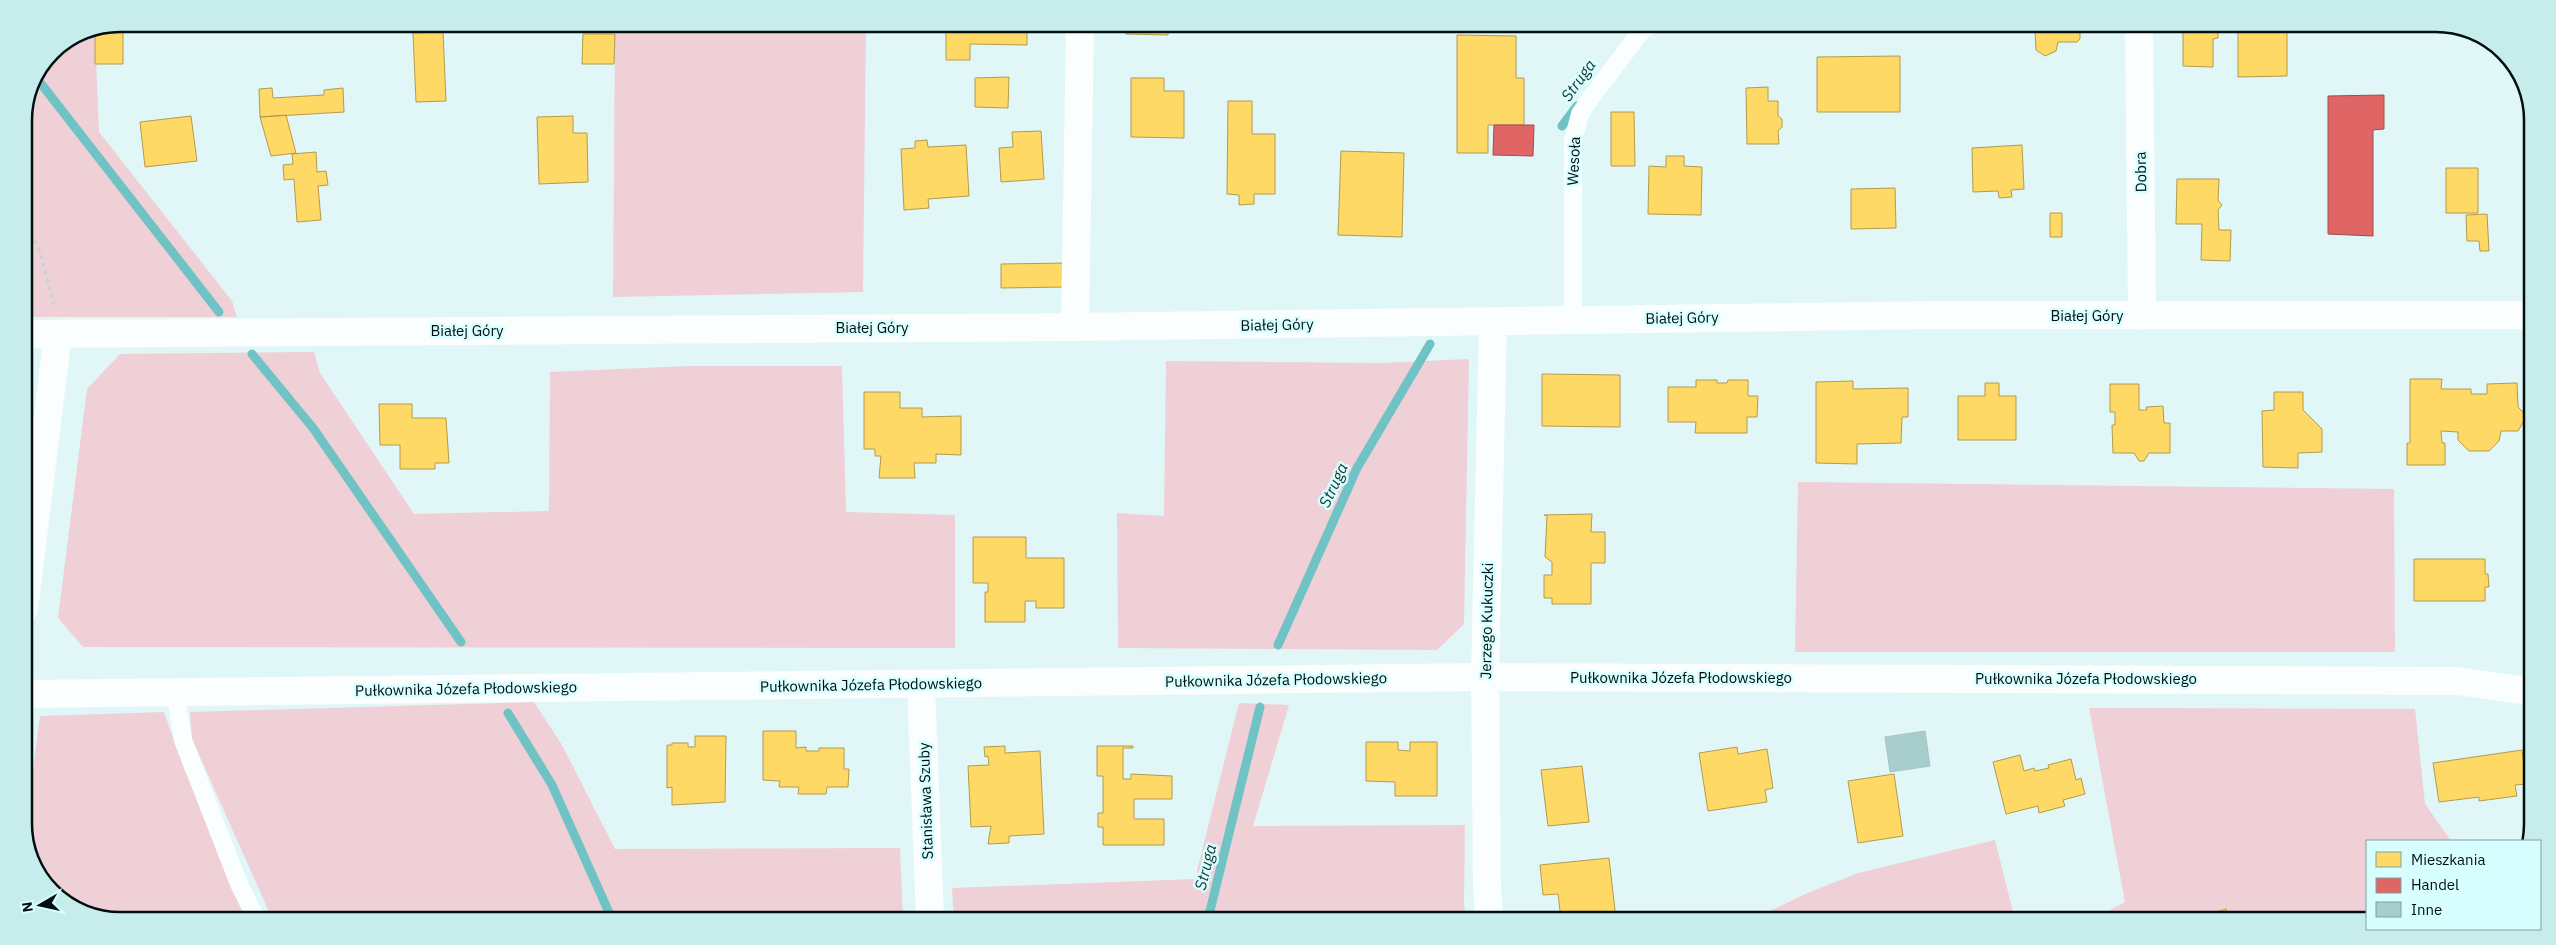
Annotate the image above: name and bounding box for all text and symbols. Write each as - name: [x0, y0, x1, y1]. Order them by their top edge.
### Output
- water label: Struga: [1556, 55, 1600, 105]
- street label: Wesoła: [1563, 136, 1584, 186]
- street label: Dobra: [2131, 152, 2150, 192]
- street label: Białej Góry: [2050, 306, 2124, 325]
- street label: Białej Góry: [1645, 307, 1719, 328]
- street label: Białej Góry: [1240, 314, 1314, 335]
- street label: Białej Góry: [835, 318, 909, 337]
- street label: Białej Góry: [430, 321, 504, 340]
- water label: Struga: [1314, 460, 1352, 510]
- street label: Jerzego Kukuczki: [1476, 563, 1497, 679]
- street label: Pułkownika Józefa Płodowskiego: [1165, 668, 1387, 691]
- street label: Pułkownika Józefa Płodowskiego: [1570, 668, 1792, 687]
- street label: Pułkownika Józefa Płodowskiego: [1975, 669, 2197, 688]
- street label: Pułkownika Józefa Płodowskiego: [760, 673, 982, 696]
- street label: Pułkownika Józefa Płodowskiego: [355, 677, 577, 700]
- street label: Stanisława Szuby: [914, 742, 937, 860]
- legend: [2366, 840, 2541, 930]
- water label: Struga: [1190, 842, 1220, 892]
- text: Mieszkania: [2411, 850, 2485, 869]
- text: Handel: [2411, 875, 2459, 894]
- north arrow: [15, 880, 65, 930]
- text: Inne: [2411, 900, 2442, 919]
- text: N: [17, 901, 37, 913]

